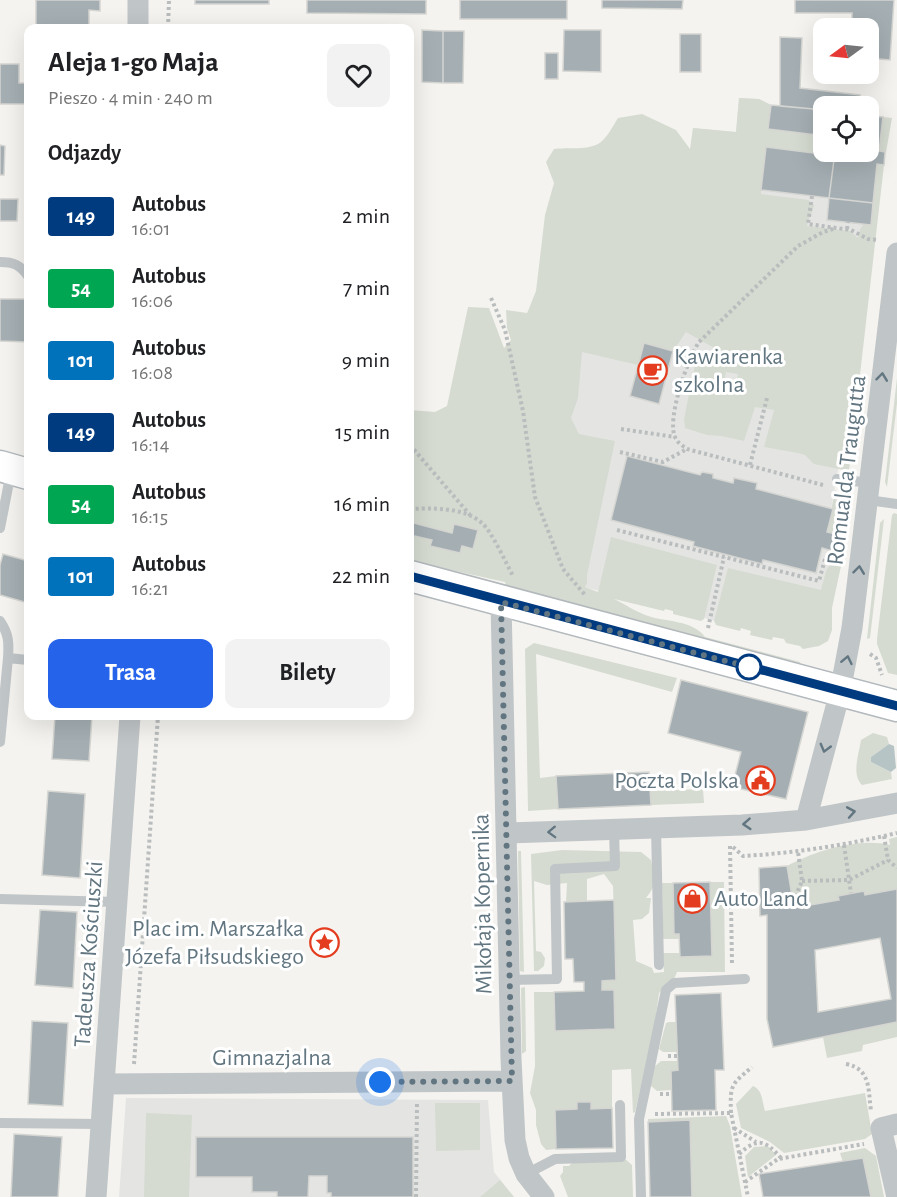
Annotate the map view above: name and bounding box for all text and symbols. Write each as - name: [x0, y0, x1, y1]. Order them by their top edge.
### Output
- north arrow: [813, 18, 879, 84]
- map controls: [813, 18, 879, 162]
- button: heart: [327, 44, 390, 107]
- text: Aleja 1-go Maja: [48, 49, 219, 77]
- text: Pieszo · 4 min · 240 m: [48, 88, 213, 108]
- button: locate: [813, 96, 879, 162]
- text: Odjazdy: [48, 142, 121, 164]
- text: Autobus: [132, 193, 206, 215]
- text: 2 min: [342, 205, 390, 227]
- text: 149: [67, 206, 95, 227]
- text: 16:01: [132, 219, 170, 239]
- text: Autobus: [132, 265, 206, 287]
- text: 7 min: [343, 277, 390, 299]
- text: 54: [71, 278, 91, 299]
- text: 16:06: [132, 291, 173, 311]
- text: Autobus: [132, 337, 206, 359]
- place label: Kawiarenka szkolna: [674, 345, 783, 397]
- text: 9 min: [342, 349, 390, 371]
- text: 101: [68, 350, 94, 371]
- cafe icon: Kawiarenka szkolna: [637, 354, 669, 386]
- text: 16:08: [132, 363, 173, 383]
- one-way arrow: [876, 372, 888, 381]
- street label: Romualda Traugutta: [823, 374, 871, 567]
- text: Autobus: [132, 409, 206, 431]
- text: 15 min: [335, 421, 390, 443]
- text: 149: [67, 422, 95, 443]
- text: 16:14: [132, 435, 169, 455]
- text: Autobus: [132, 481, 206, 503]
- text: 16 min: [334, 493, 390, 515]
- text: 54: [71, 494, 91, 515]
- text: 16:15: [132, 507, 168, 527]
- text: Autobus: [132, 553, 206, 575]
- text: 22 min: [332, 565, 390, 587]
- text: 101: [68, 566, 94, 587]
- one-way arrow: [853, 566, 865, 575]
- text: 16:21: [132, 579, 169, 599]
- button: Trasa: [48, 639, 213, 708]
- button: Bilety: [225, 639, 390, 708]
- unlabelled marker: [736, 654, 762, 680]
- one-way arrow: [839, 655, 852, 665]
- one-way arrow: [819, 743, 832, 753]
- public building icon: Poczta Polska: [744, 764, 776, 796]
- place label: Poczta Polska: [614, 769, 739, 793]
- one-way arrow: [846, 806, 856, 819]
- street label: Mikołaja Kopernika: [469, 813, 497, 995]
- one-way arrow: [743, 817, 752, 830]
- one-way arrow: [548, 825, 557, 838]
- street label: Tadeusza Kościuszki: [71, 860, 107, 1048]
- shop icon: Auto Land: [677, 882, 709, 914]
- place label: Auto Land: [714, 887, 808, 911]
- place label: Plac im. Marszałka Józefa Piłsudskiego: [125, 917, 304, 969]
- place icon: Plac im. Marszałka Józefa Piłsudskiego: [309, 926, 341, 958]
- street label: Gimnazjalna: [212, 1046, 332, 1070]
- your location: [365, 1067, 395, 1097]

